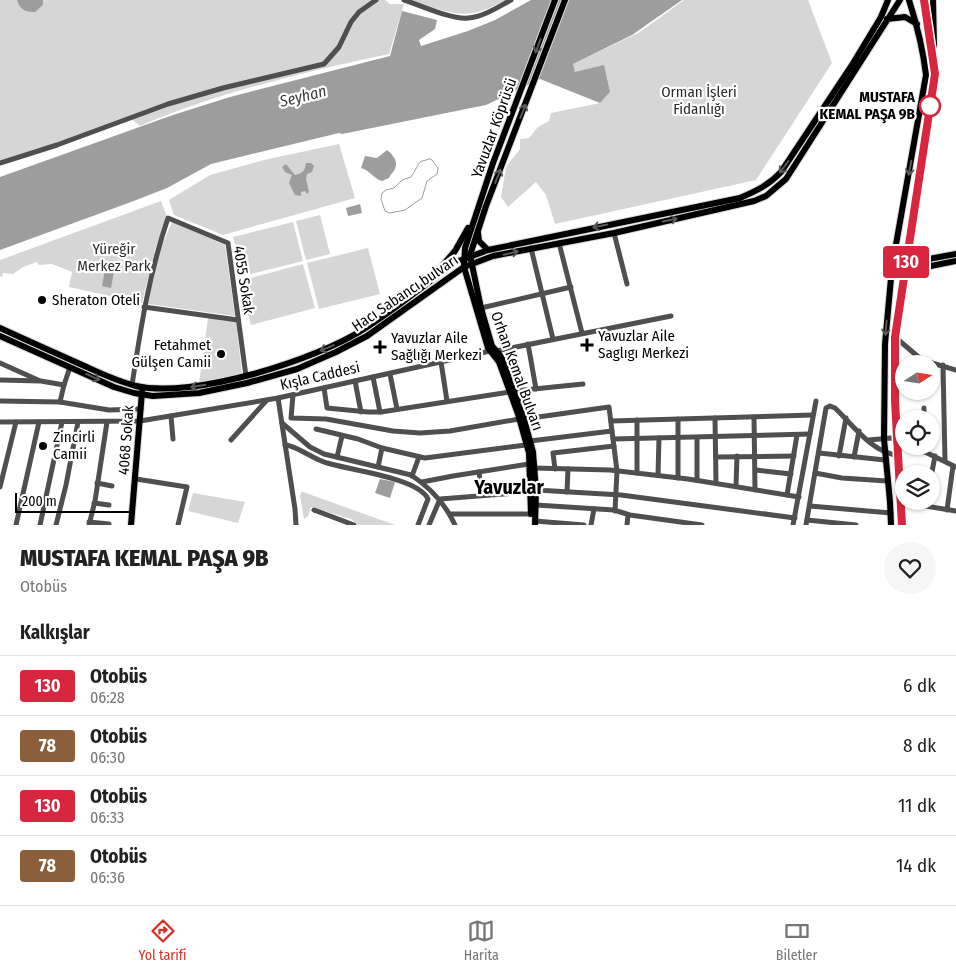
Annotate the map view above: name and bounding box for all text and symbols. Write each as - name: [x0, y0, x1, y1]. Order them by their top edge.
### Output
- one-way arrow: [533, 37, 542, 53]
- street label: Yavuzlar Köprüsü: [468, 76, 520, 180]
- water label: Seyhan: [277, 81, 328, 111]
- park label: Orman İşleri Fidanlığı: [661, 83, 737, 118]
- place label: MUSTAFA KEMAL PAŞA 9B: [820, 88, 916, 124]
- marker: MUSTAFA KEMAL PAŞA 9B: [919, 95, 941, 117]
- one-way arrow: [519, 104, 528, 119]
- one-way arrow: [904, 159, 914, 175]
- one-way arrow: [779, 160, 790, 173]
- one-way arrow: [494, 169, 503, 184]
- one-way arrow: [661, 215, 677, 224]
- one-way arrow: [593, 222, 609, 231]
- park label: Yüreğir Merkez Park: [77, 240, 151, 275]
- street label: 4055 Sokak: [230, 245, 258, 315]
- line badge: 130: [877, 246, 935, 278]
- one-way arrow: [502, 247, 518, 257]
- street label: Hacı Sabancı bulvarı: [348, 251, 462, 335]
- text: 130: [893, 251, 919, 273]
- place label: Sheraton Oteli: [52, 291, 140, 309]
- marker: Sheraton Oteli: [36, 294, 48, 306]
- street label: Orhan Kemal Bulvarı: [487, 309, 547, 433]
- one-way arrow: [881, 320, 891, 336]
- place label: Yavuzlar Aile Saglıgı Merkezi: [598, 327, 689, 362]
- place label: Yavuzlar Aile Sağlığı Merkezi: [391, 329, 482, 364]
- place label: Fetahmet Gülşen Camii: [131, 336, 211, 371]
- marker: Yavuzlar Aile Saglıgı Merkezi: [580, 338, 594, 352]
- marker: Yavuzlar Aile Sağlığı Merkezi: [373, 340, 387, 354]
- one-way arrow: [320, 343, 335, 353]
- marker: Fetahmet Gülşen Camii: [215, 348, 227, 360]
- north arrow: [895, 355, 940, 400]
- map controls: [895, 355, 940, 510]
- street label: Kışla Caddesi: [278, 358, 362, 394]
- one-way arrow: [85, 373, 100, 382]
- one-way arrow: [190, 381, 206, 391]
- street label: 4068 Sokak: [115, 404, 137, 476]
- button: locate: [895, 410, 940, 455]
- place label: Zincirli Camii: [53, 428, 95, 463]
- marker: Zincirli Camii: [37, 440, 49, 452]
- button: layers: [895, 465, 940, 510]
- district label: Yavuzlar: [473, 475, 544, 499]
- scale bar: [15, 490, 132, 513]
- text: 200 m: [22, 493, 57, 510]
- button: heart: [884, 542, 936, 594]
- text: MUSTAFA KEMAL PAŞA 9B: [20, 544, 269, 572]
- text: Otobüs: [20, 577, 67, 596]
- text: Kalkışlar: [20, 621, 90, 644]
- text: Otobüs: [90, 665, 147, 688]
- text: 6 dk: [903, 674, 936, 697]
- text: 130: [35, 675, 60, 697]
- text: 06:28: [90, 688, 125, 707]
- text: Otobüs: [90, 725, 147, 748]
- text: 8 dk: [903, 734, 936, 757]
- text: 78: [39, 735, 56, 757]
- text: 06:30: [90, 748, 125, 767]
- text: Otobüs: [90, 785, 147, 808]
- text: 11 dk: [898, 794, 936, 817]
- text: 130: [35, 795, 60, 817]
- text: 06:33: [90, 808, 124, 827]
- text: Otobüs: [90, 845, 147, 868]
- text: 14 dk: [896, 854, 936, 877]
- text: 78: [39, 855, 56, 877]
- text: 06:36: [90, 868, 125, 887]
- tab: Yol tarifi: [139, 917, 187, 964]
- tab: Harita: [464, 917, 499, 964]
- tab: Biletler: [776, 917, 817, 964]

